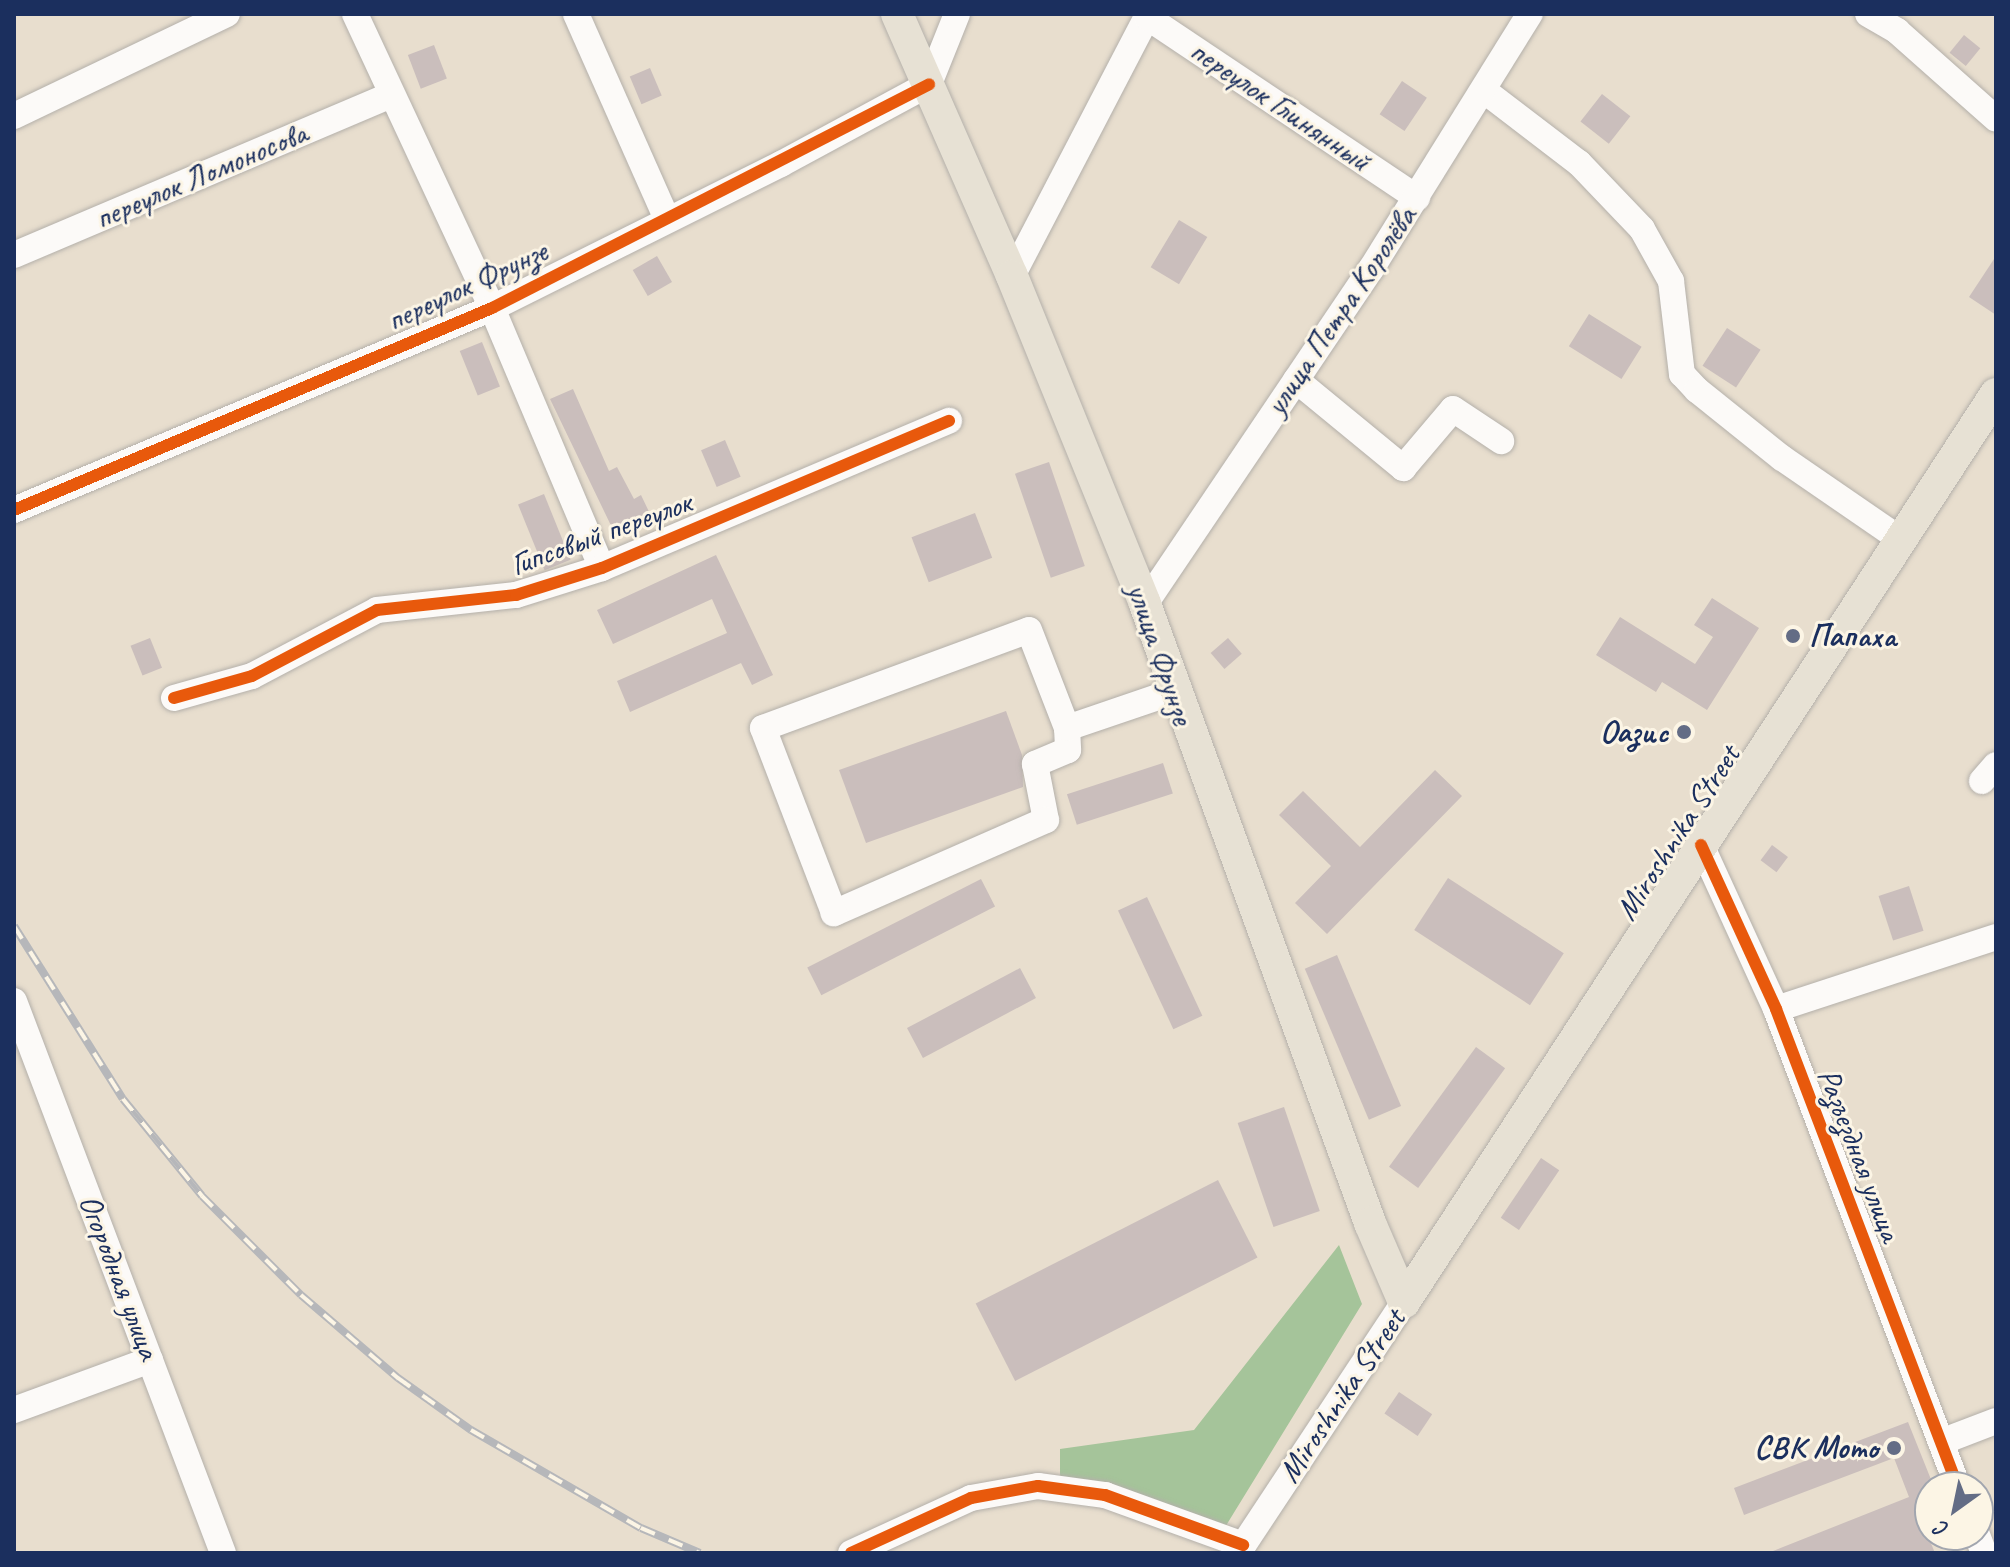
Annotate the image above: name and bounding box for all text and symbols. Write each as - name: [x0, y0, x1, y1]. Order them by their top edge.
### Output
- street label: переулок Глинянный: [1183, 32, 1377, 180]
- street label: переулок Ломоносова: [90, 114, 312, 238]
- street label: улица Петра Королёва: [1258, 201, 1424, 421]
- street label: переулок Фрунзе: [381, 232, 553, 340]
- street label: Гипсовый переулок: [505, 484, 697, 584]
- street label: улица Фрунзе: [1118, 579, 1202, 729]
- place label: Папаха: [1809, 617, 1896, 655]
- marker: Папаха: [1784, 627, 1802, 645]
- place label: Оазис: [1600, 713, 1668, 751]
- marker: Оазис: [1675, 723, 1693, 741]
- street label: Miroshnika Street: [1607, 738, 1749, 928]
- street label: Разъездная улица: [1808, 1063, 1910, 1247]
- street label: Огородная улица: [69, 1188, 169, 1366]
- street label: Miroshnika Street: [1270, 1302, 1414, 1490]
- place label: СВК Мото: [1754, 1429, 1878, 1467]
- marker: СВК Мото: [1885, 1439, 1903, 1457]
- north arrow: [1914, 1471, 1994, 1551]
- text: С: [1930, 1515, 1954, 1544]

